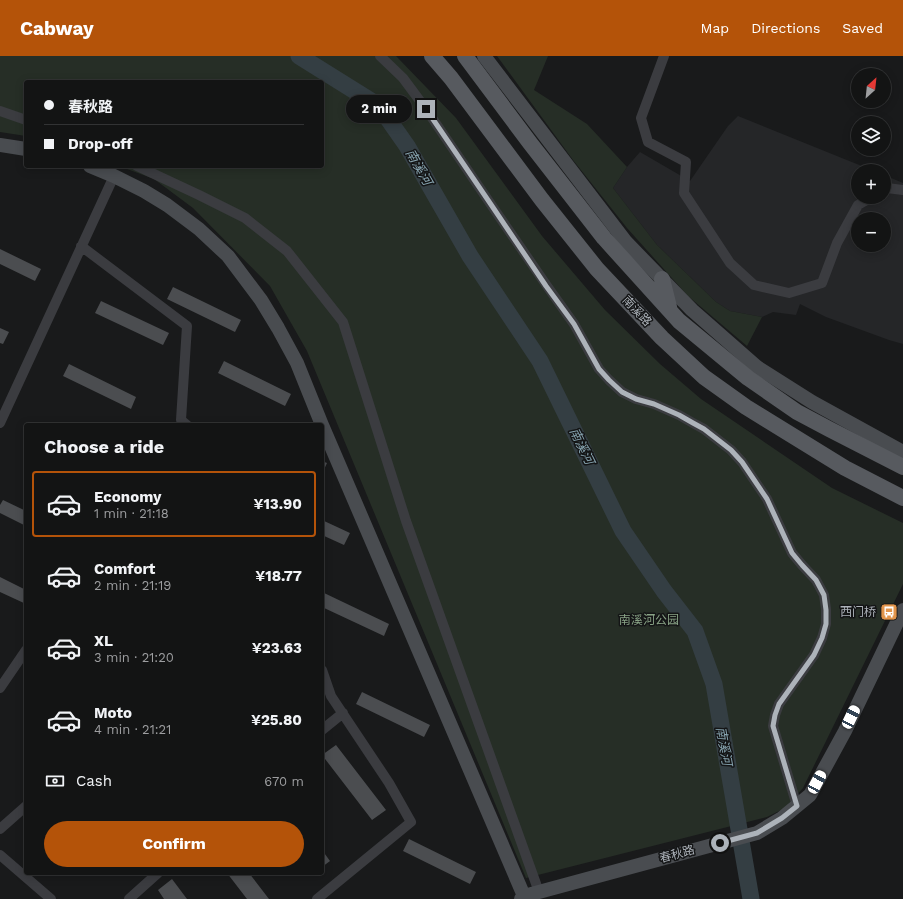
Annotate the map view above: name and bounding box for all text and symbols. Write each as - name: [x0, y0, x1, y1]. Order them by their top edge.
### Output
- text: Cabway: [20, 17, 94, 40]
- text: Map: [701, 20, 729, 36]
- text: Directions: [751, 20, 820, 36]
- text: Saved: [842, 20, 883, 36]
- north arrow: [851, 68, 891, 108]
- map controls: [851, 68, 891, 252]
- callout: 2 min: [346, 95, 412, 123]
- text: 春秋路: [68, 98, 113, 116]
- route end: [417, 100, 435, 118]
- text: 2 min: [361, 101, 397, 116]
- button: layers: [851, 116, 891, 156]
- text: Drop-off: [68, 135, 133, 153]
- water label: 南溪河: [403, 146, 437, 190]
- button: +: [851, 164, 891, 204]
- button: −: [851, 212, 891, 252]
- street label: 南溪路: [620, 293, 654, 329]
- water label: 南溪河: [567, 425, 599, 470]
- text: Choose a ride: [44, 436, 164, 457]
- icon: car: [46, 486, 82, 522]
- text: Economy: [94, 488, 161, 506]
- text: ¥13.90: [253, 495, 302, 513]
- text: 1 min · 21:18: [94, 506, 169, 521]
- icon: car: [46, 558, 82, 594]
- text: Comfort: [94, 560, 155, 578]
- text: ¥18.77: [255, 567, 302, 585]
- text: 2 min · 21:19: [94, 578, 171, 593]
- bus stop icon: 西门桥: [879, 602, 899, 622]
- place label: 西门桥: [840, 605, 876, 619]
- park label: 南溪河公园: [619, 613, 679, 627]
- icon: car: [46, 630, 82, 666]
- text: XL: [94, 632, 113, 650]
- text: ¥23.63: [252, 639, 302, 657]
- text: 3 min · 21:20: [94, 650, 174, 665]
- icon: car: [46, 702, 82, 738]
- text: Moto: [94, 704, 132, 722]
- car: [840, 704, 862, 730]
- text: ¥25.80: [251, 711, 302, 729]
- text: 4 min · 21:21: [94, 722, 171, 737]
- water label: 南溪河: [713, 725, 735, 769]
- car: [806, 769, 828, 795]
- icon: cash: [44, 770, 66, 792]
- text: Cash: [76, 772, 112, 790]
- text: 670 m: [264, 774, 304, 789]
- button: Confirm: [44, 821, 304, 867]
- route start: [711, 834, 729, 852]
- street label: 春秋路: [658, 843, 696, 865]

